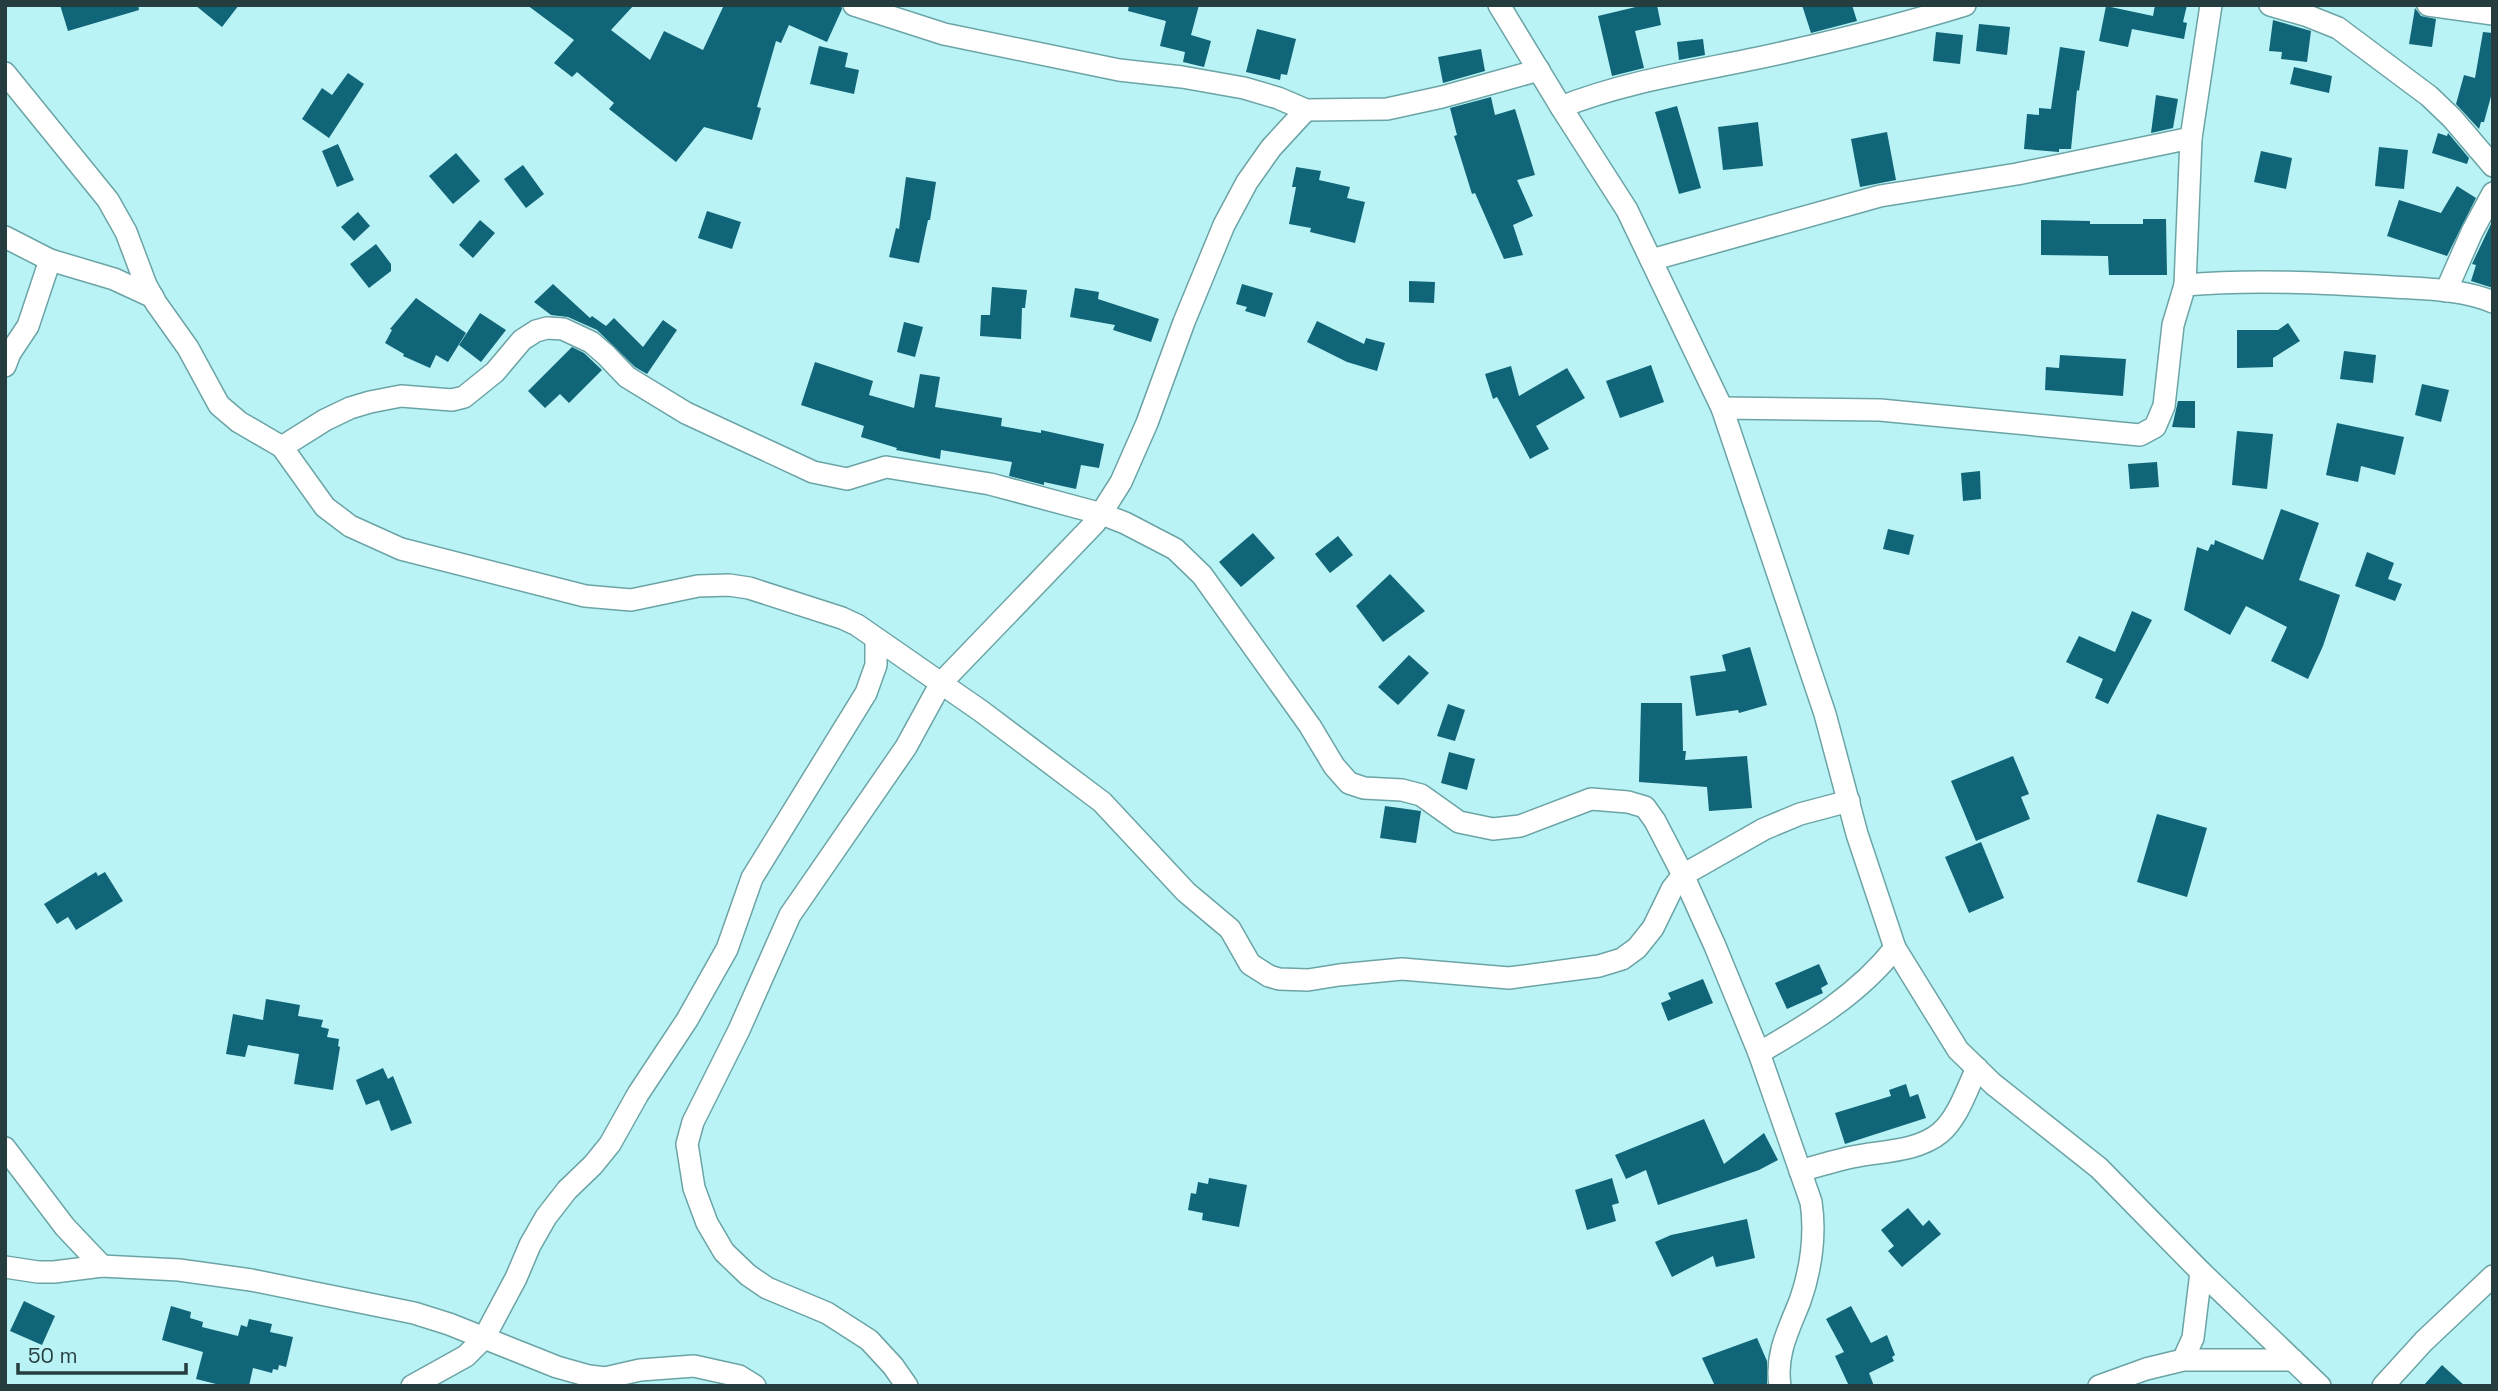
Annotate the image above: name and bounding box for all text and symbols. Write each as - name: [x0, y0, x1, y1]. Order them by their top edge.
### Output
- scale bar: [18, 1332, 186, 1376]
- text: 50 m: [28, 1342, 78, 1369]

